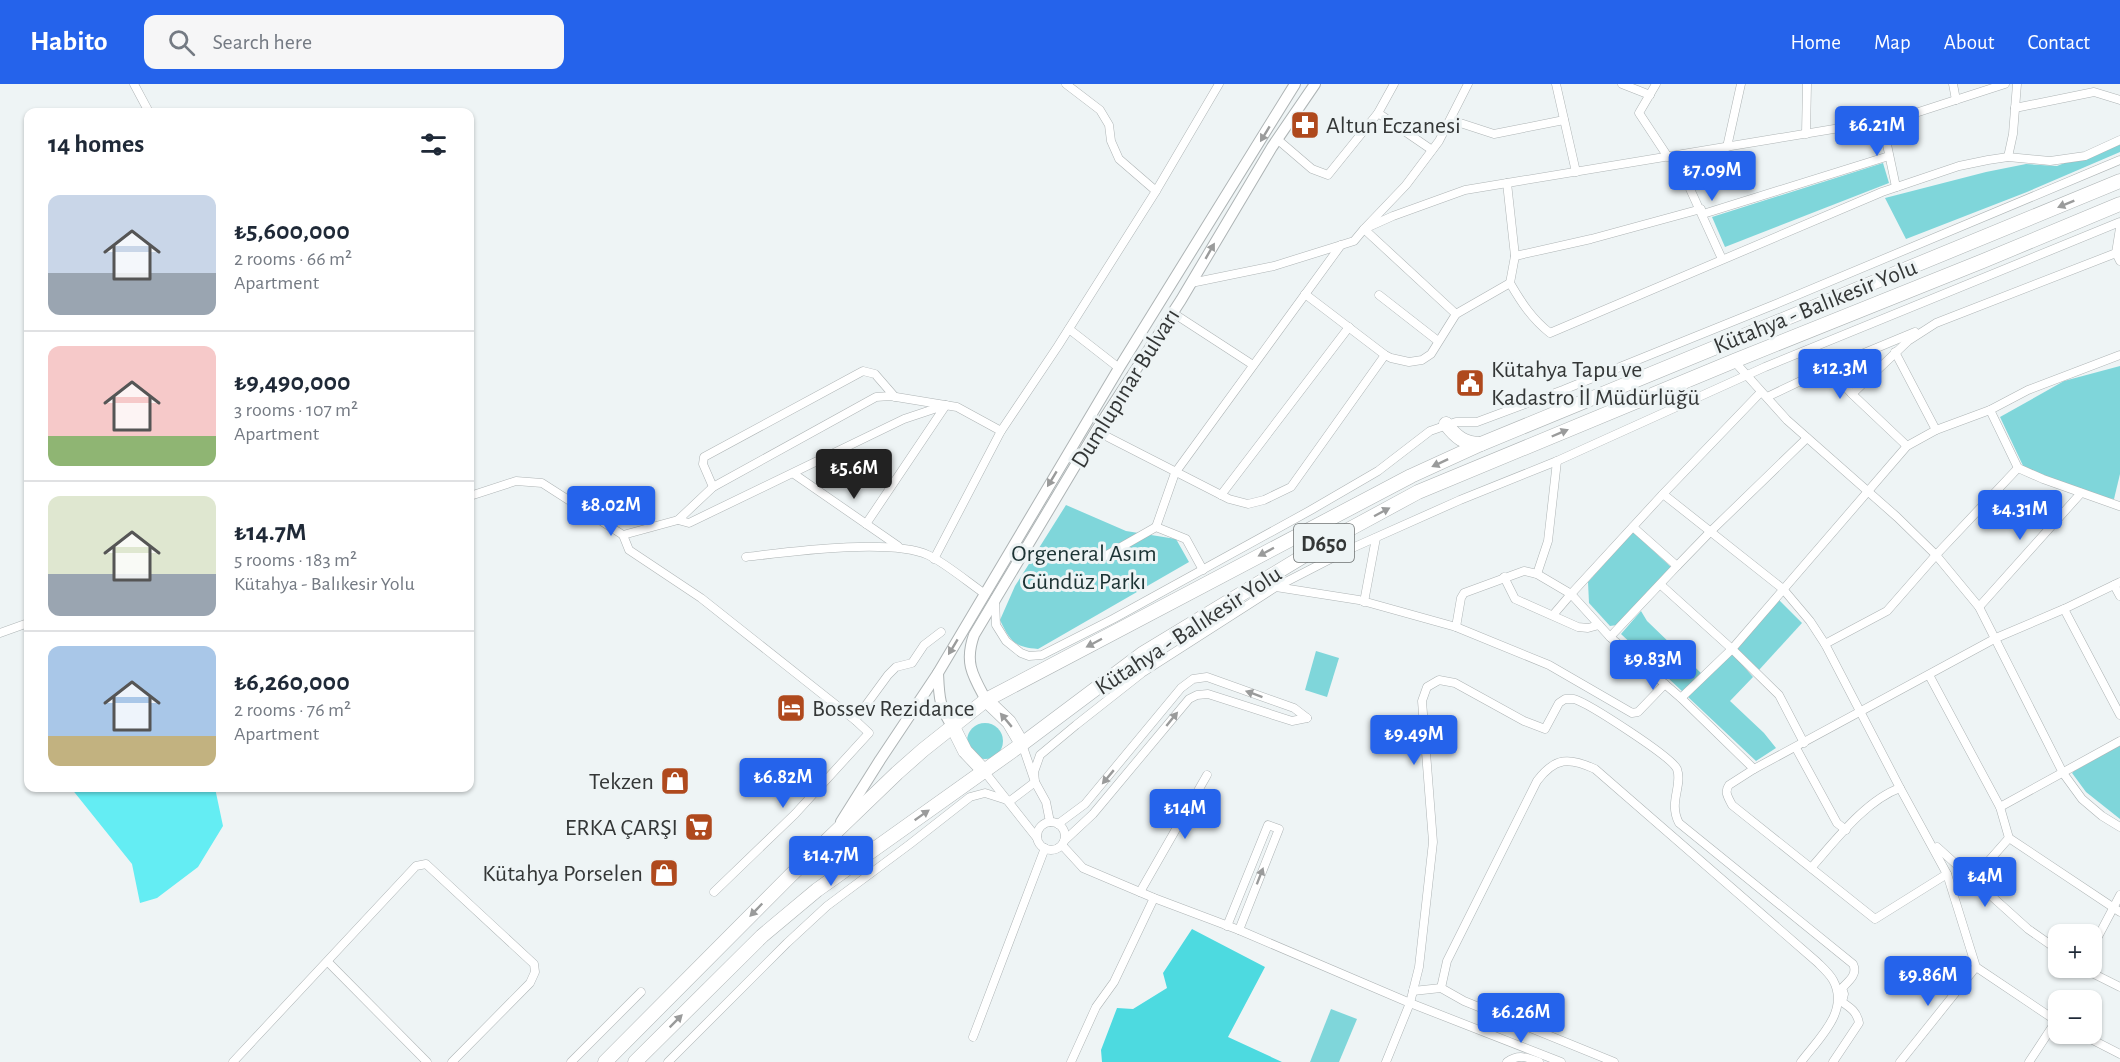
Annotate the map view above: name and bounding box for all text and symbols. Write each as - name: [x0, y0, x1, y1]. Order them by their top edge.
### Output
- search box: [144, 15, 564, 69]
- icon: search: [165, 26, 198, 59]
- text: Habito: [30, 28, 108, 56]
- text: Search here: [213, 31, 312, 53]
- text: Home: [1790, 32, 1841, 53]
- text: Map: [1874, 32, 1911, 53]
- text: About: [1944, 32, 1994, 53]
- text: Contact: [2027, 32, 2090, 53]
- pin: ₺6.21M: [1828, 106, 1926, 157]
- pharmacy icon: Altun Eczanesi: [1289, 109, 1321, 141]
- place label: Altun Eczanesi: [1326, 114, 1461, 138]
- text: ₺6.21M: [1849, 115, 1905, 135]
- one-way arrow: [1260, 126, 1271, 142]
- icon: filters: [417, 128, 450, 161]
- text: 14 homes: [48, 131, 144, 157]
- pin: ₺7.09M: [1663, 151, 1761, 202]
- text: ₺7.09M: [1683, 160, 1741, 180]
- one-way arrow: [2057, 200, 2075, 209]
- text: ₺5,600,000: [234, 218, 350, 244]
- icon: home: [96, 219, 168, 291]
- one-way arrow: [1205, 243, 1216, 259]
- text: 2 rooms · 66 m²: [234, 249, 352, 269]
- street label: Kütahya - Balıkesir Yolu: [1710, 255, 1920, 359]
- text: Apartment: [234, 273, 319, 293]
- street label: Dumlupınar Bulvarı: [1067, 305, 1185, 473]
- pin: ₺12.3M: [1791, 349, 1889, 400]
- place label: Kütahya Tapu ve Kadastro İl Müdürlüğü: [1491, 358, 1700, 410]
- text: ₺12.3M: [1812, 358, 1868, 378]
- public building icon: Kütahya Tapu ve Kadastro İl Müdürlüğü: [1454, 367, 1486, 399]
- text: ₺9,490,000: [234, 369, 351, 395]
- icon: home: [96, 370, 168, 442]
- text: 3 rooms · 107 m²: [234, 400, 358, 420]
- text: Apartment: [234, 424, 319, 444]
- one-way arrow: [1552, 428, 1570, 438]
- pin: ₺5.6M: [812, 449, 896, 500]
- text: ₺5.6M: [830, 458, 878, 478]
- one-way arrow: [1430, 458, 1448, 468]
- one-way arrow: [1047, 471, 1058, 487]
- pin: ₺8.02M: [562, 486, 660, 537]
- pin: ₺4.31M: [1971, 490, 2069, 541]
- text: ₺8.02M: [581, 495, 641, 515]
- text: ₺4.31M: [1992, 499, 2048, 519]
- one-way arrow: [1374, 507, 1391, 517]
- text: ₺14.7M: [234, 519, 307, 545]
- icon: home: [96, 520, 168, 592]
- road number: D650: [1294, 524, 1354, 562]
- park label: Orgeneral Asım Gündüz Parkı: [1011, 542, 1157, 594]
- one-way arrow: [1257, 547, 1274, 557]
- text: 5 rooms · 183 m²: [234, 550, 357, 570]
- street label: Kütahya - Balıkesir Yolu: [1091, 562, 1286, 700]
- text: Kütahya - Balıkesir Yolu: [234, 574, 415, 594]
- one-way arrow: [1085, 638, 1102, 648]
- one-way arrow: [948, 639, 959, 655]
- pin: ₺9.83M: [1604, 640, 1702, 691]
- text: ₺9.83M: [1624, 649, 1682, 669]
- text: ₺6,260,000: [234, 669, 350, 695]
- icon: home: [96, 670, 168, 742]
- one-way arrow: [1245, 689, 1263, 699]
- hotel icon: Bossev Rezidance: [775, 692, 807, 724]
- place label: Bossev Rezidance: [812, 697, 975, 721]
- text: 2 rooms · 76 m²: [234, 700, 351, 720]
- one-way arrow: [1166, 711, 1179, 727]
- one-way arrow: [1000, 712, 1013, 728]
- pin: ₺9.49M: [1365, 715, 1463, 766]
- text: Apartment: [234, 724, 319, 744]
- text: ₺9.49M: [1384, 724, 1444, 744]
- pin: ₺6.82M: [734, 758, 832, 809]
- shop icon: Tekzen: [659, 765, 691, 797]
- text: ₺6.82M: [754, 767, 812, 787]
- one-way arrow: [1101, 769, 1114, 785]
- place label: Tekzen: [589, 770, 654, 794]
- pin: ₺14M: [1149, 789, 1221, 840]
- text: ₺14M: [1164, 798, 1206, 818]
- one-way arrow: [913, 809, 929, 821]
- supermarket icon: ERKA ÇARŞI: [683, 811, 715, 843]
- place label: ERKA ÇARŞI: [565, 816, 678, 840]
- pin: ₺14.7M: [782, 836, 880, 887]
- text: ₺14.7M: [803, 845, 859, 865]
- shop icon: Kütahya Porselen: [648, 857, 680, 889]
- pin: ₺4M: [1956, 857, 2014, 908]
- place label: Kütahya Porselen: [482, 862, 643, 886]
- text: ₺4M: [1967, 866, 2003, 886]
- one-way arrow: [1256, 867, 1266, 885]
- one-way arrow: [750, 903, 764, 917]
- map controls: [2048, 924, 2102, 1044]
- button: +: [2048, 924, 2102, 978]
- pin: ₺9.86M: [1879, 956, 1977, 1007]
- text: ₺9.86M: [1898, 965, 1958, 985]
- button: −: [2048, 990, 2102, 1044]
- pin: ₺6.26M: [1472, 993, 1570, 1044]
- text: ₺6.26M: [1492, 1002, 1550, 1022]
- one-way arrow: [669, 1014, 683, 1028]

